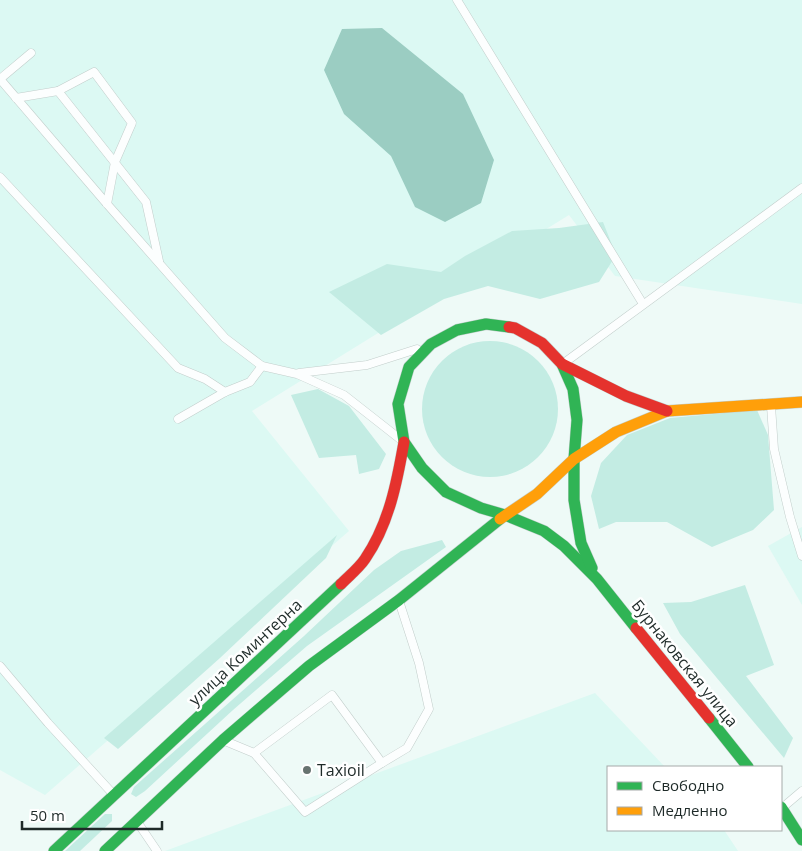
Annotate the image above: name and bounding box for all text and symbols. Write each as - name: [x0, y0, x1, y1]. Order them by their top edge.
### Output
- street label: улица Коминтерна: [184, 594, 306, 710]
- street label: Бурнаковская улица: [627, 595, 743, 731]
- place label: Taxioil: [317, 759, 365, 781]
- marker: Taxioil: [301, 764, 313, 776]
- legend: [607, 766, 782, 831]
- text: Свободно: [652, 775, 724, 795]
- scale bar: [22, 798, 162, 830]
- text: Медленно: [652, 800, 728, 820]
- text: 50 m: [30, 805, 65, 825]

